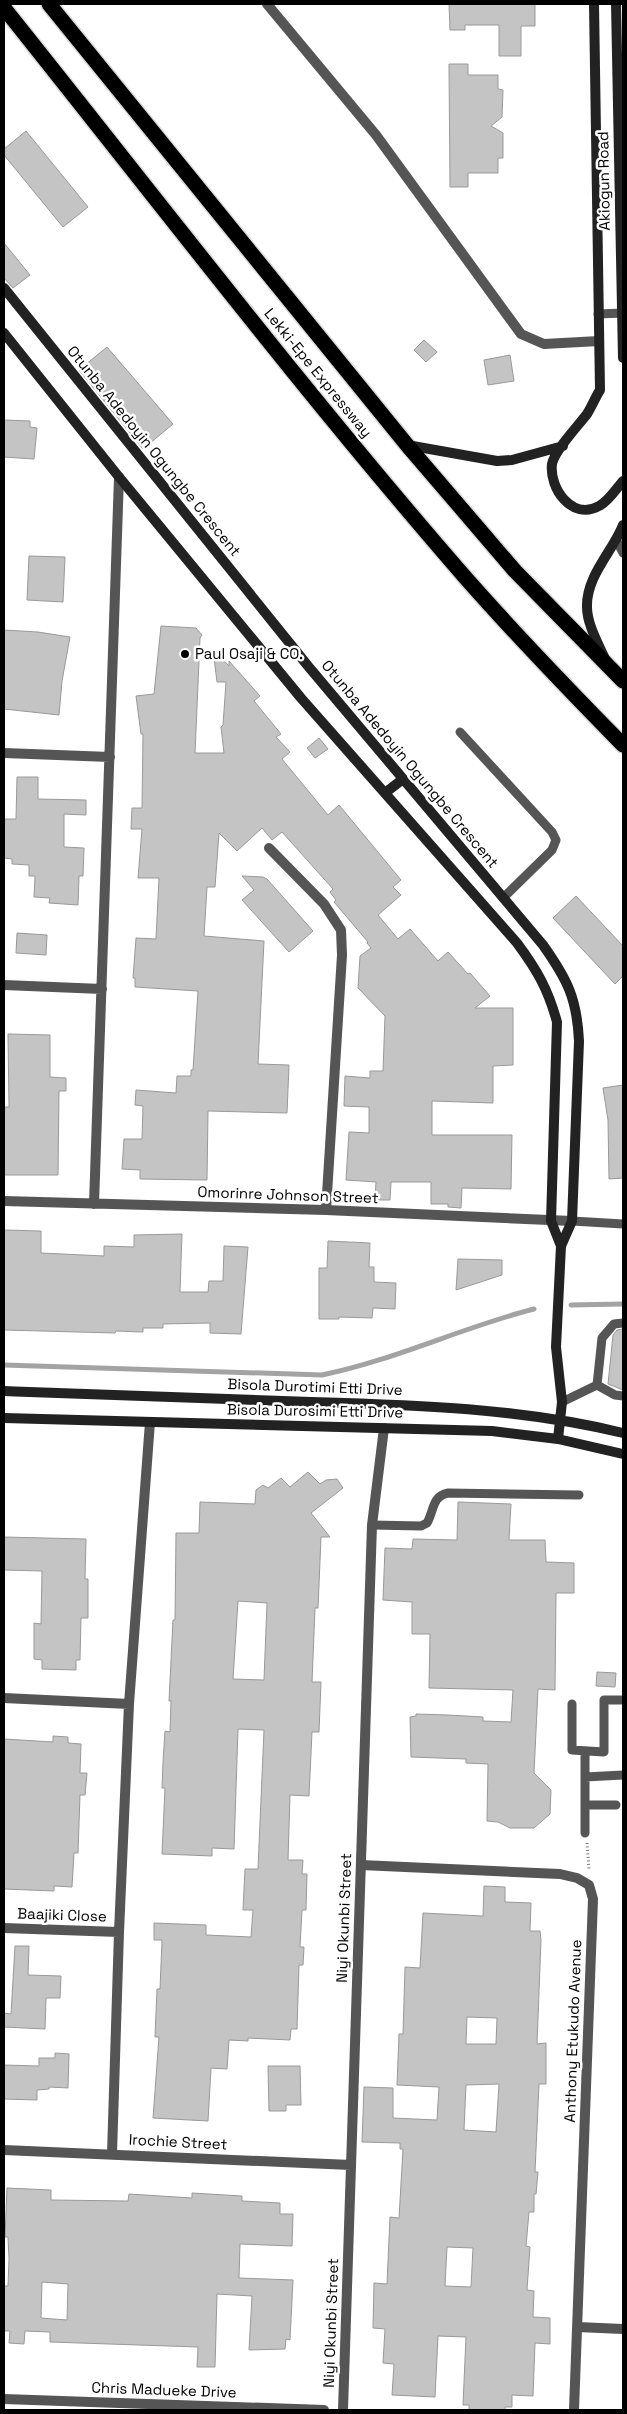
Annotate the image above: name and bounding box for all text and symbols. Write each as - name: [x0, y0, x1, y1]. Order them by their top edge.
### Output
- street label: Akiogun Road: [593, 131, 614, 231]
- street label: Lekki-Epe Expressway: [260, 304, 376, 441]
- street label: Otunba Adedoyin Ogungbe Crescent: [63, 341, 245, 560]
- place label: Paul Osaji & CO.: [195, 644, 303, 663]
- marker: Paul Osaji & CO.: [179, 648, 191, 660]
- street label: Otunba Adedoyin Ogungbe Crescent: [318, 656, 503, 872]
- street label: Omorinre Johnson Street: [197, 1182, 379, 1207]
- street label: Bisola Durotimi Etti Drive: [227, 1374, 403, 1399]
- street label: Bisola Durosimi Etti Drive: [227, 1399, 403, 1422]
- street label: Niyi Okunbi Street: [332, 1853, 355, 1983]
- street label: Baajiki Close: [17, 1903, 107, 1926]
- street label: Anthony Etukudo Avenue: [560, 1939, 585, 2123]
- street label: Irochie Street: [128, 2129, 228, 2154]
- street label: Niyi Okunbi Street: [319, 2258, 342, 2388]
- street label: Chris Madueke Drive: [91, 2377, 237, 2402]

